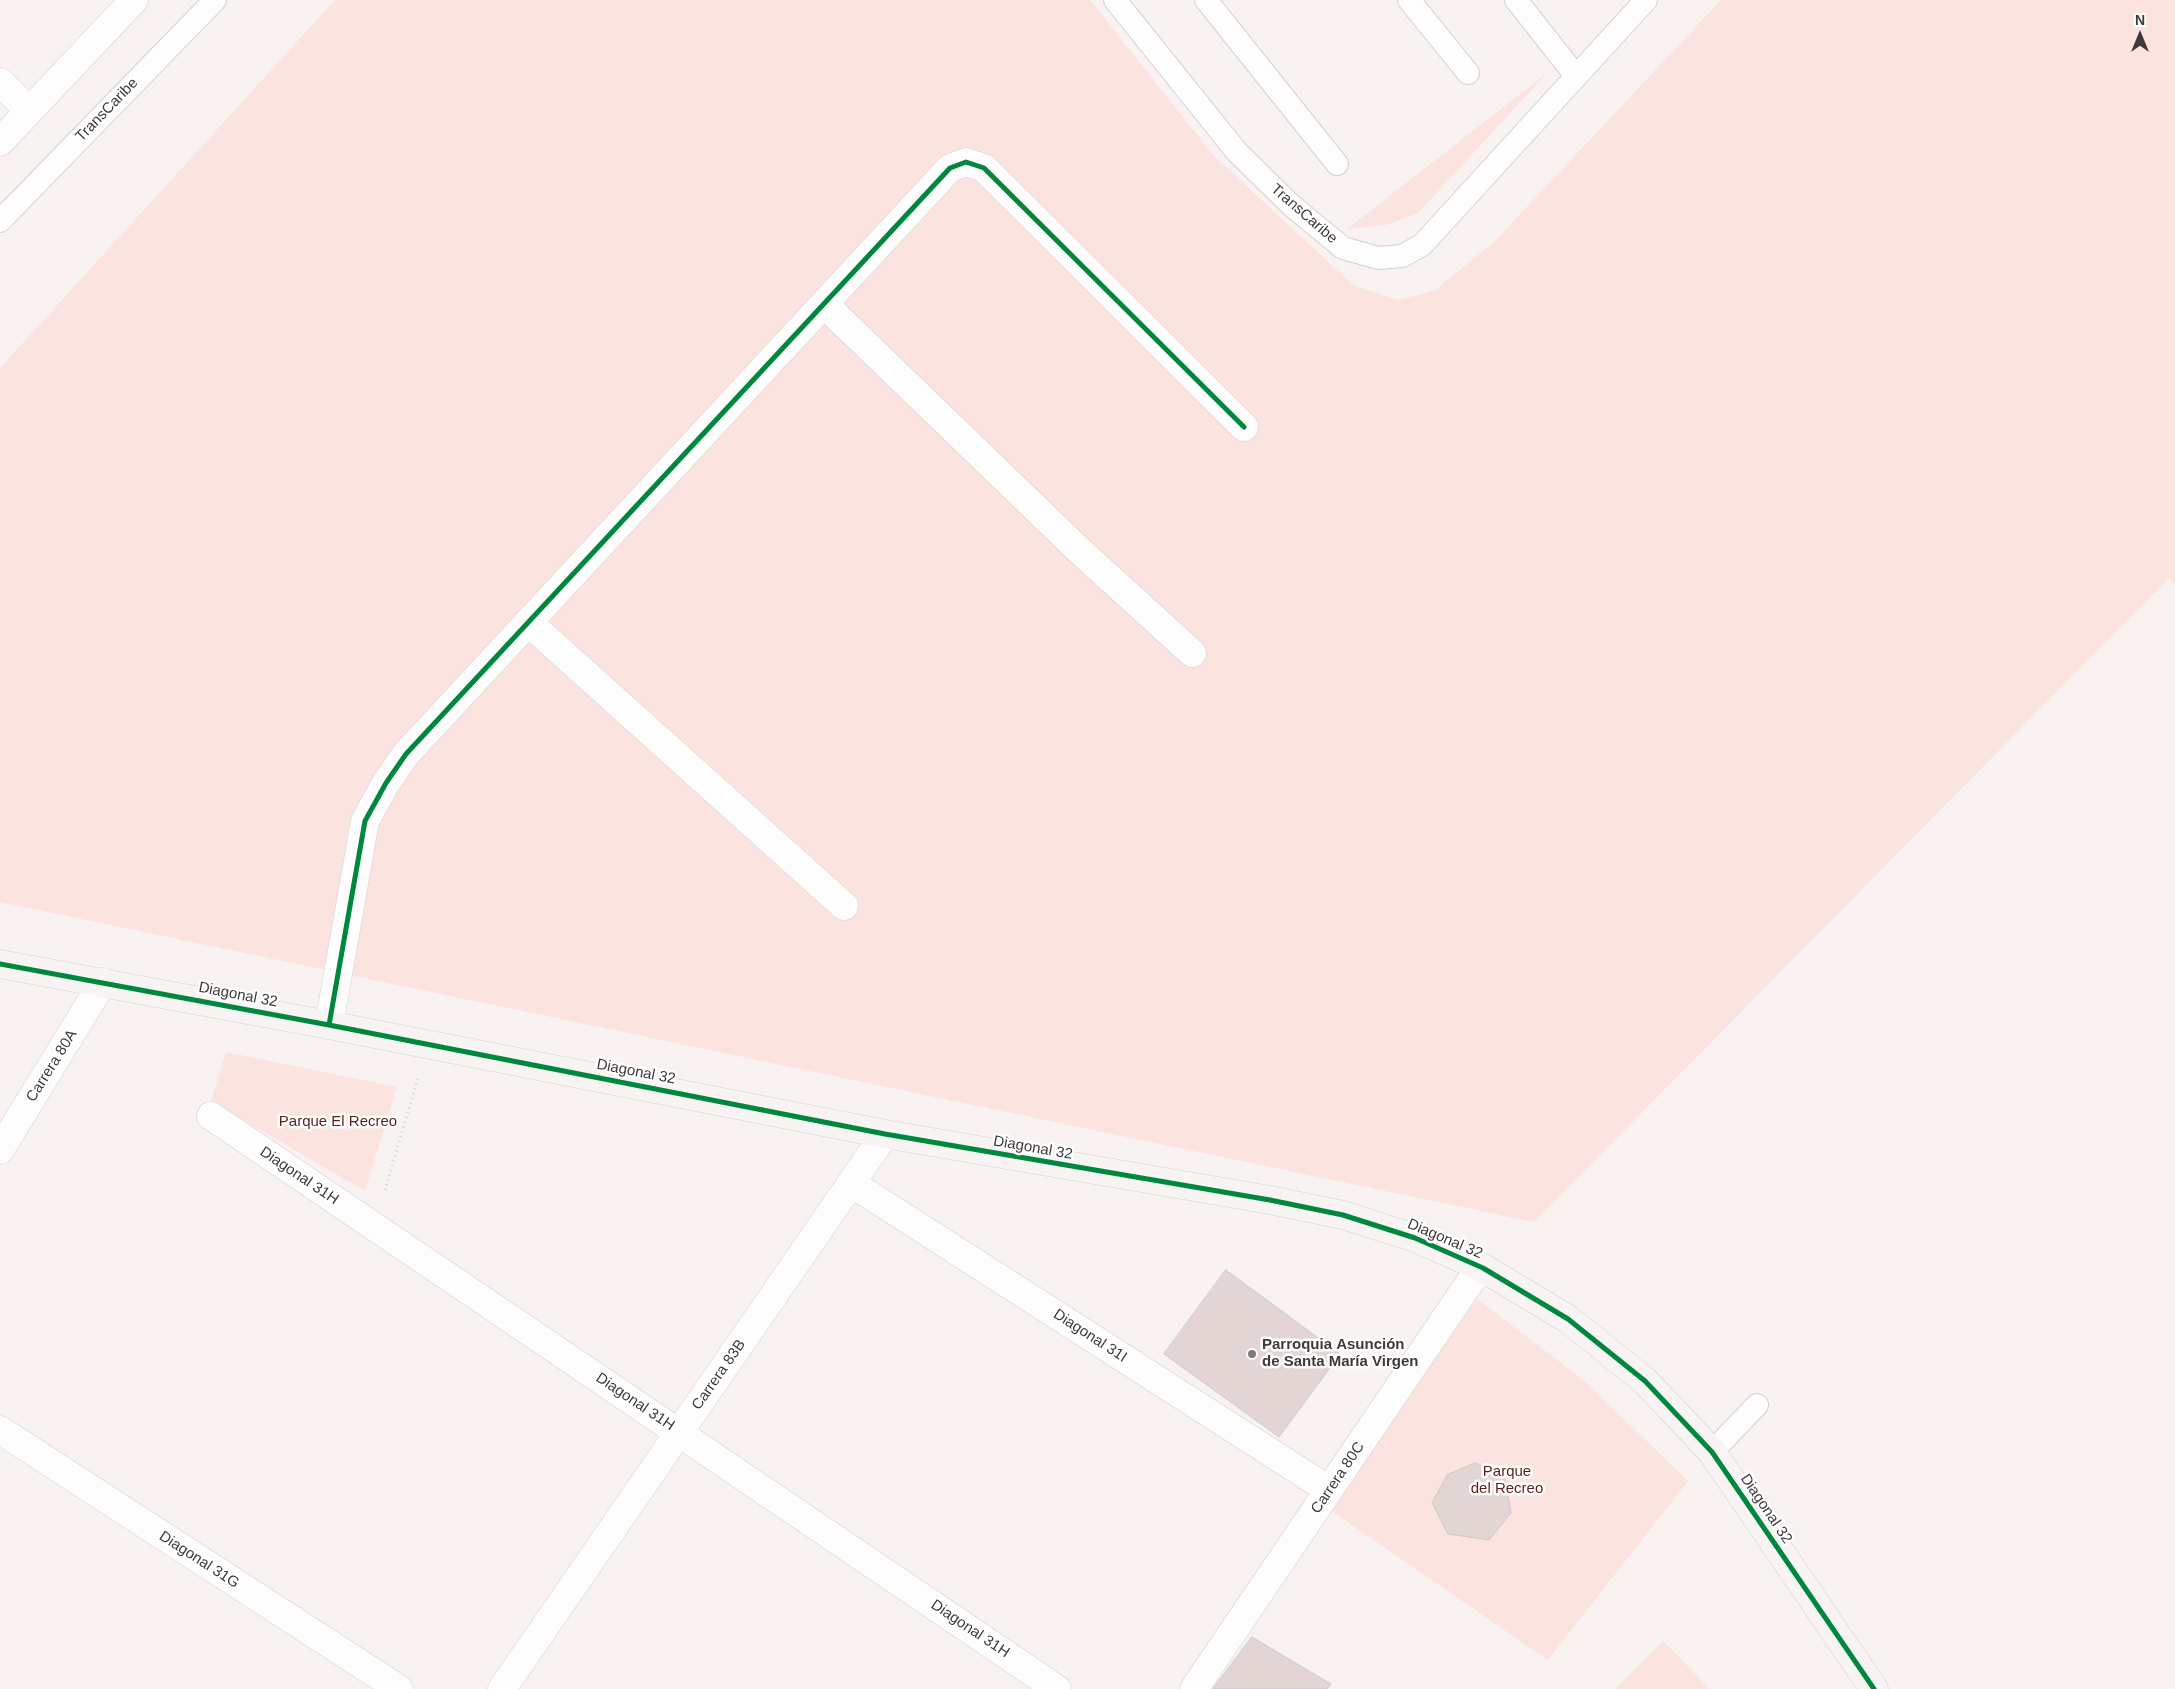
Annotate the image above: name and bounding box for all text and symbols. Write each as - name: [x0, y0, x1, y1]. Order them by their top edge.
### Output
- north arrow: [2115, 10, 2165, 60]
- text: N: [2135, 12, 2145, 28]
- street label: TransCaribe: [72, 74, 142, 146]
- street label: TransCaribe: [1267, 180, 1341, 248]
- street label: Diagonal 32: [197, 979, 279, 1011]
- street label: Carrera 80A: [23, 1027, 81, 1105]
- street label: Diagonal 32: [595, 1056, 677, 1088]
- park label: Parque El Recreo: [279, 1113, 397, 1131]
- street label: Diagonal 32: [992, 1132, 1074, 1164]
- street label: Diagonal 31H: [256, 1143, 342, 1209]
- street label: Diagonal 32: [1405, 1215, 1485, 1263]
- street label: Diagonal 31I: [1050, 1306, 1130, 1366]
- street label: Carrera 83B: [688, 1336, 750, 1414]
- place label: Parroquia Asunción de Santa María Virgen: [1262, 1336, 1418, 1371]
- marker: Parroquia Asunción de Santa María Virgen: [1246, 1348, 1258, 1360]
- street label: Diagonal 31H: [592, 1369, 678, 1435]
- street label: Carrera 80C: [1307, 1439, 1369, 1517]
- park label: Parque del Recreo: [1471, 1463, 1543, 1498]
- street label: Diagonal 32: [1736, 1471, 1796, 1547]
- street label: Diagonal 31G: [156, 1527, 242, 1593]
- street label: Diagonal 31H: [927, 1596, 1013, 1662]

